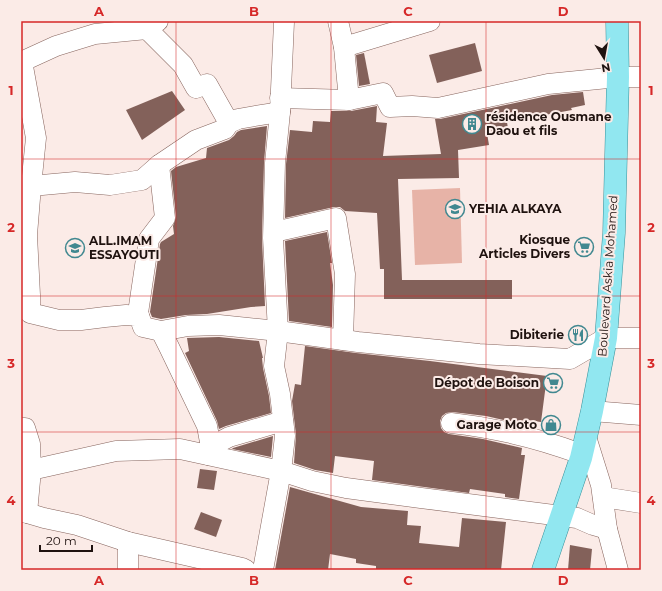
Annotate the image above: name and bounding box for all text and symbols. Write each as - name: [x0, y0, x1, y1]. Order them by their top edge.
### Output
- text: A: [93, 3, 105, 19]
- text: B: [249, 3, 259, 19]
- text: C: [403, 3, 413, 19]
- text: D: [558, 3, 569, 19]
- north arrow: [584, 38, 624, 78]
- text: N: [600, 60, 612, 76]
- text: 1: [8, 82, 14, 98]
- text: 1: [648, 82, 654, 98]
- place label: résidence Ousmane Daou et fils: [486, 109, 612, 138]
- building icon: résidence Ousmane Daou et fils: [461, 113, 483, 135]
- street label: Boulevard Askia Mohamed: [594, 195, 621, 357]
- school or university icon: YEHIA ALKAYA: [444, 198, 466, 220]
- place label: YEHIA ALKAYA: [468, 201, 562, 216]
- text: 2: [7, 219, 15, 235]
- text: 2: [647, 219, 655, 235]
- place label: Kiosque Articles Divers: [478, 232, 571, 261]
- place label: ALL.IMAM ESSAYOUTI: [88, 233, 159, 262]
- supermarket icon: Kiosque Articles Divers: [573, 236, 595, 258]
- school or university icon: ALL.IMAM ESSAYOUTI: [64, 237, 86, 259]
- restaurant icon: Dibiterie: [567, 324, 589, 346]
- place label: Dibiterie: [510, 327, 564, 342]
- text: 3: [6, 355, 15, 371]
- text: 3: [646, 355, 655, 371]
- supermarket icon: Dépot de Boison: [542, 372, 564, 394]
- place label: Dépot de Boison: [434, 375, 539, 390]
- shop icon: Garage Moto: [540, 414, 562, 436]
- place label: Garage Moto: [457, 417, 537, 432]
- text: 4: [7, 492, 16, 508]
- text: 4: [647, 492, 656, 508]
- scale bar: [40, 527, 92, 553]
- text: 20 m: [46, 533, 77, 548]
- text: A: [93, 572, 105, 588]
- text: B: [249, 572, 259, 588]
- text: C: [403, 572, 413, 588]
- text: D: [558, 572, 569, 588]

